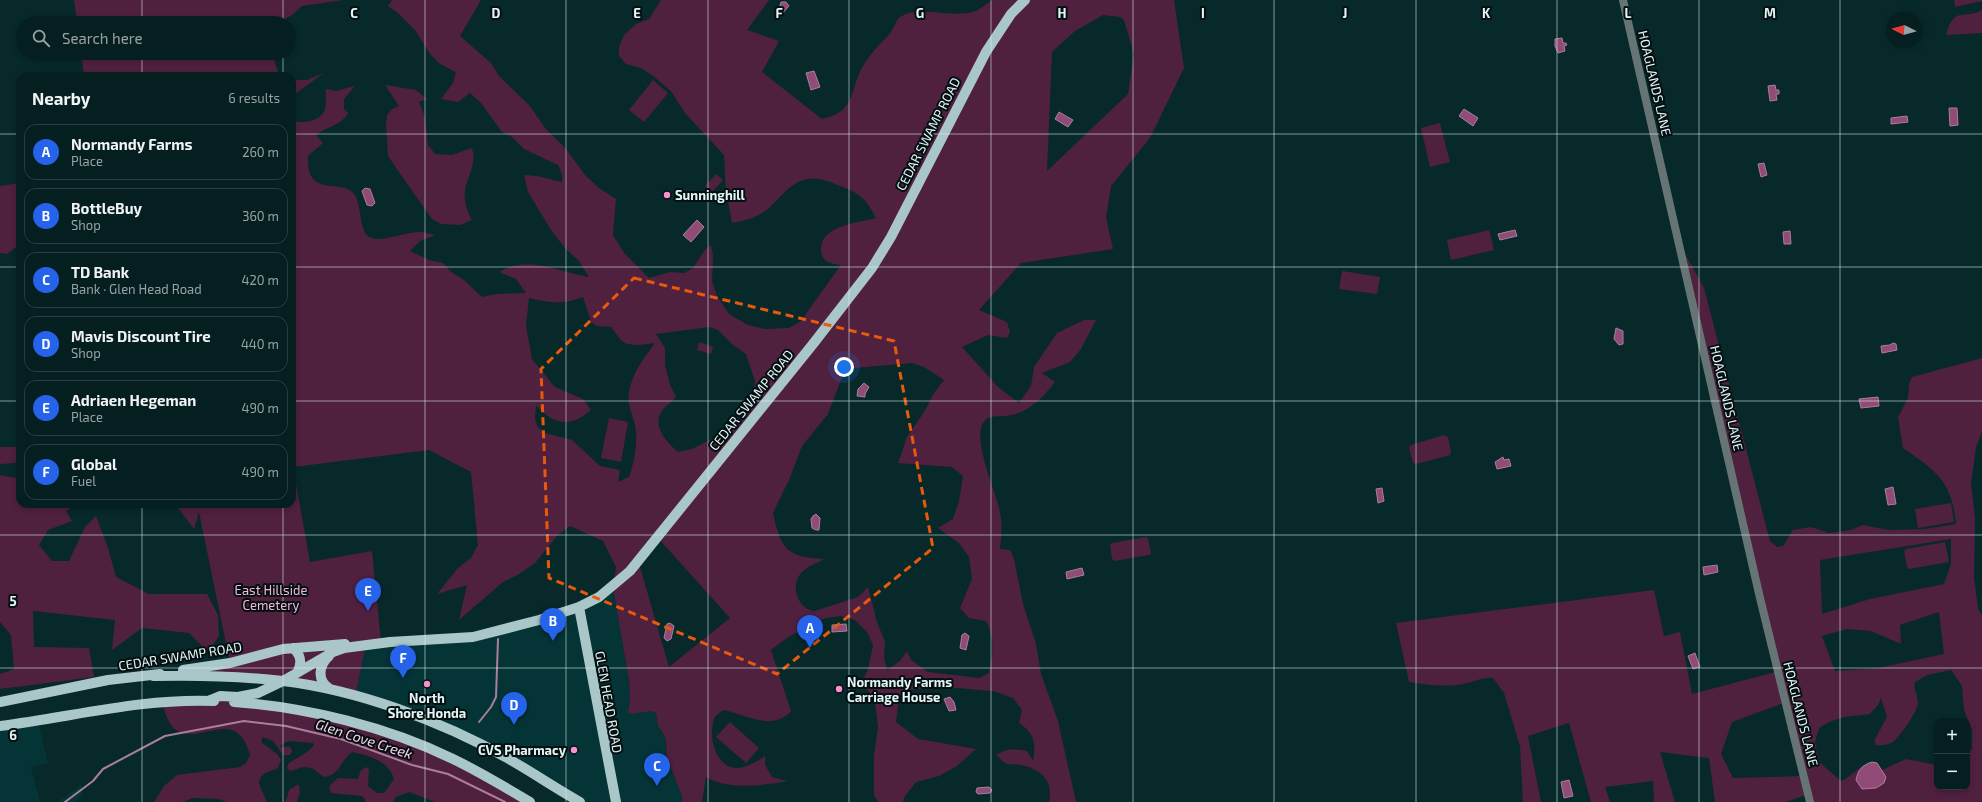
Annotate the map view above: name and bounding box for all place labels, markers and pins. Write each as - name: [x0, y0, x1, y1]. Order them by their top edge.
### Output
- place label: Sunninghill: [675, 187, 746, 203]
- marker: Sunninghill: [662, 190, 672, 200]
- pin: E: [355, 578, 381, 611]
- pin: B: [540, 608, 566, 641]
- pin: A: [797, 615, 823, 648]
- pin: F: [390, 645, 416, 678]
- place label: Normandy Farms Carriage House: [847, 674, 952, 705]
- marker: North Shore Honda: [422, 679, 432, 689]
- marker: Normandy Farms Carriage House: [834, 684, 844, 694]
- place label: North Shore Honda: [388, 690, 466, 721]
- pin: D: [501, 692, 527, 725]
- place label: CVS Pharmacy: [478, 742, 567, 758]
- marker: CVS Pharmacy: [569, 745, 579, 755]
- pin: C: [644, 753, 670, 786]

